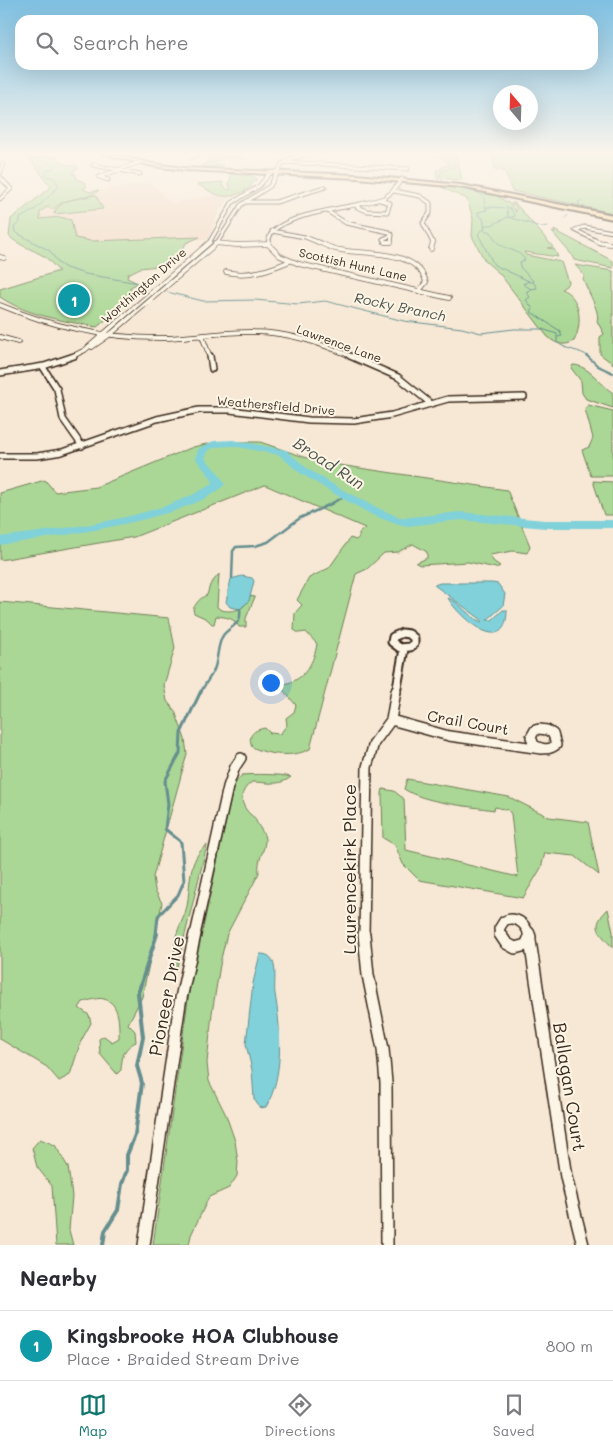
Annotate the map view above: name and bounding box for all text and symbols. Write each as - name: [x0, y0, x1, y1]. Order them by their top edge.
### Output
- search box: [15, 15, 598, 70]
- icon: search: [33, 29, 61, 57]
- text: Search here: [73, 30, 189, 55]
- north arrow: [493, 85, 538, 130]
- street label: Worthington Drive: [97, 244, 189, 327]
- street label: Scottish Hunt Lane: [298, 244, 409, 284]
- pin: 1: [58, 281, 90, 319]
- water label: Rocky Branch: [353, 288, 448, 325]
- street label: Lawrence Lane: [295, 320, 384, 366]
- street label: Weathersfield Drive: [216, 392, 336, 418]
- water label: Broad Run: [290, 432, 369, 493]
- your location: [258, 670, 284, 696]
- street label: Crail Court: [426, 705, 511, 739]
- street label: Laurencekirk Place: [337, 784, 361, 954]
- street label: Pioneer Drive: [143, 934, 189, 1058]
- street label: Ballagan Court: [548, 1021, 592, 1153]
- text: Nearby: [20, 1264, 97, 1291]
- text: Kingsbrooke HOA Clubhouse: [67, 1323, 339, 1348]
- text: 1: [32, 1335, 40, 1356]
- text: 800 m: [546, 1335, 593, 1356]
- text: Place · Braided Stream Drive: [67, 1348, 300, 1369]
- tab: Map: [79, 1391, 107, 1440]
- tab: Directions: [264, 1391, 336, 1440]
- tab: Saved: [493, 1391, 534, 1440]

